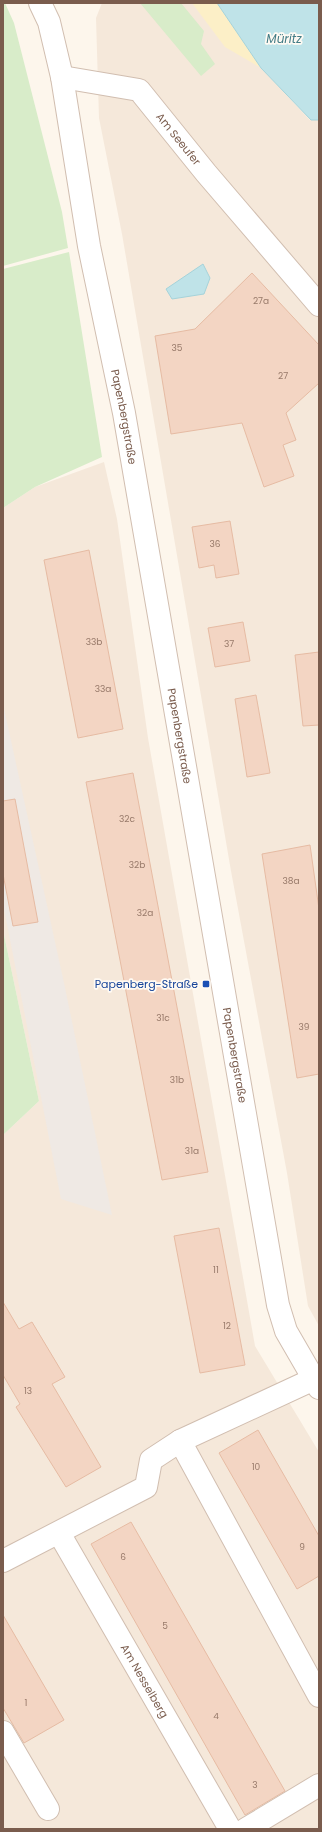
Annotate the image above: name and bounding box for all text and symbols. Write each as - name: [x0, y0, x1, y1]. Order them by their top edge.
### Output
- water label: Müritz: [266, 30, 302, 47]
- street label: Am Seeufer: [152, 109, 205, 169]
- house number: 27a: [253, 295, 269, 307]
- house number: 35: [172, 342, 183, 354]
- street label: Papenbergstraße: [107, 368, 141, 466]
- house number: 27: [278, 370, 288, 382]
- house number: 36: [209, 538, 221, 550]
- house number: 33b: [86, 636, 102, 648]
- house number: 37: [224, 638, 234, 650]
- house number: 33a: [95, 683, 111, 695]
- street label: Papenbergstraße: [164, 687, 196, 785]
- house number: 32c: [119, 813, 135, 825]
- house number: 32b: [129, 859, 145, 871]
- house number: 38a: [282, 875, 300, 887]
- house number: 32a: [137, 907, 153, 919]
- place label: Papenberg-Straße: [95, 976, 198, 992]
- marker: Papenberg-Straße: [201, 979, 211, 989]
- street label: Papenbergstraße: [219, 1006, 251, 1104]
- house number: 31c: [156, 1012, 170, 1024]
- house number: 39: [299, 1021, 310, 1033]
- house number: 31b: [170, 1074, 184, 1086]
- house number: 31a: [185, 1145, 199, 1157]
- house number: 11: [213, 1264, 219, 1276]
- house number: 12: [223, 1320, 231, 1332]
- house number: 13: [24, 1385, 32, 1397]
- house number: 10: [252, 1461, 261, 1473]
- house number: 9: [299, 1541, 305, 1553]
- house number: 6: [120, 1551, 126, 1563]
- house number: 5: [162, 1620, 168, 1632]
- street label: Am Nesselberg: [117, 1641, 172, 1721]
- house number: 1: [25, 1697, 28, 1709]
- house number: 4: [213, 1710, 219, 1722]
- house number: 3: [252, 1779, 258, 1791]

